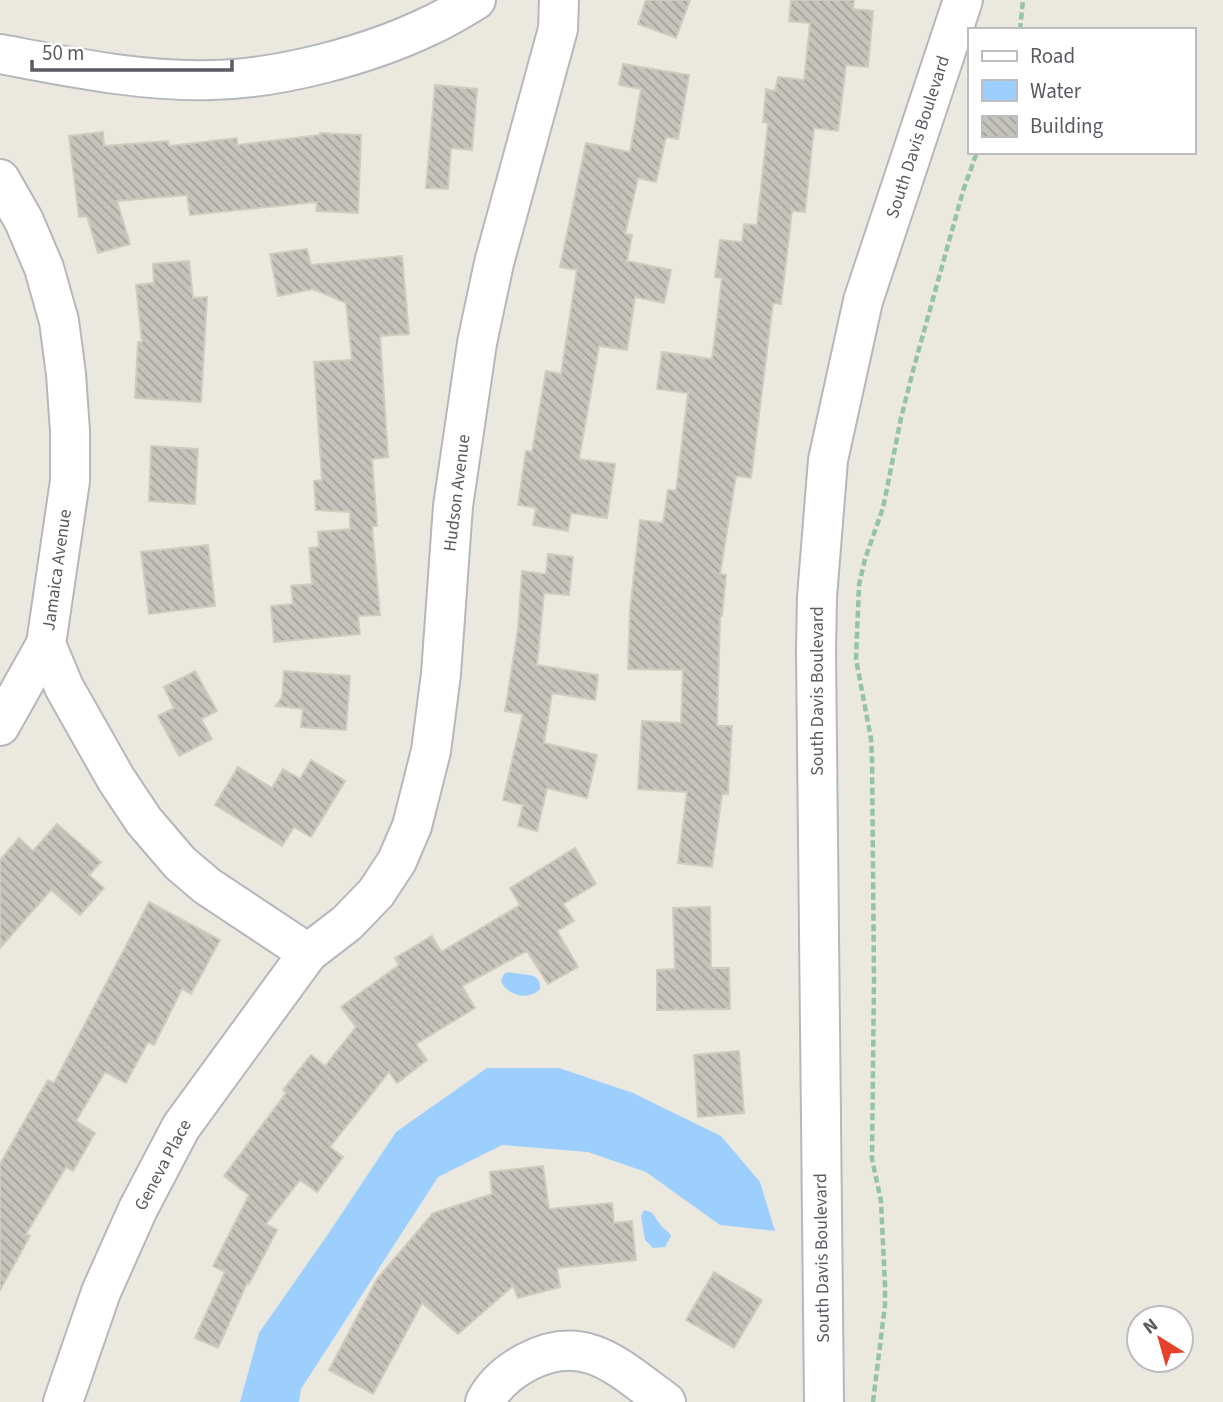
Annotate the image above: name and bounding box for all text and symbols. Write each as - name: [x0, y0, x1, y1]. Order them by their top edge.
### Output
- scale bar: [32, 28, 231, 72]
- legend: [968, 28, 1195, 154]
- text: 50 m: [42, 38, 84, 68]
- text: Road: [1030, 41, 1075, 71]
- street label: South Davis Boulevard: [880, 52, 956, 222]
- text: Water: [1030, 76, 1082, 106]
- text: Building: [1030, 111, 1104, 141]
- street label: Hudson Avenue: [437, 433, 477, 553]
- street label: Jamaica Avenue: [36, 508, 78, 632]
- street label: South Davis Boulevard: [805, 606, 830, 776]
- street label: Geneva Place: [128, 1115, 198, 1215]
- street label: South Davis Boulevard: [808, 1173, 836, 1343]
- north arrow: [1125, 1304, 1195, 1374]
- text: N: [1137, 1312, 1164, 1341]

